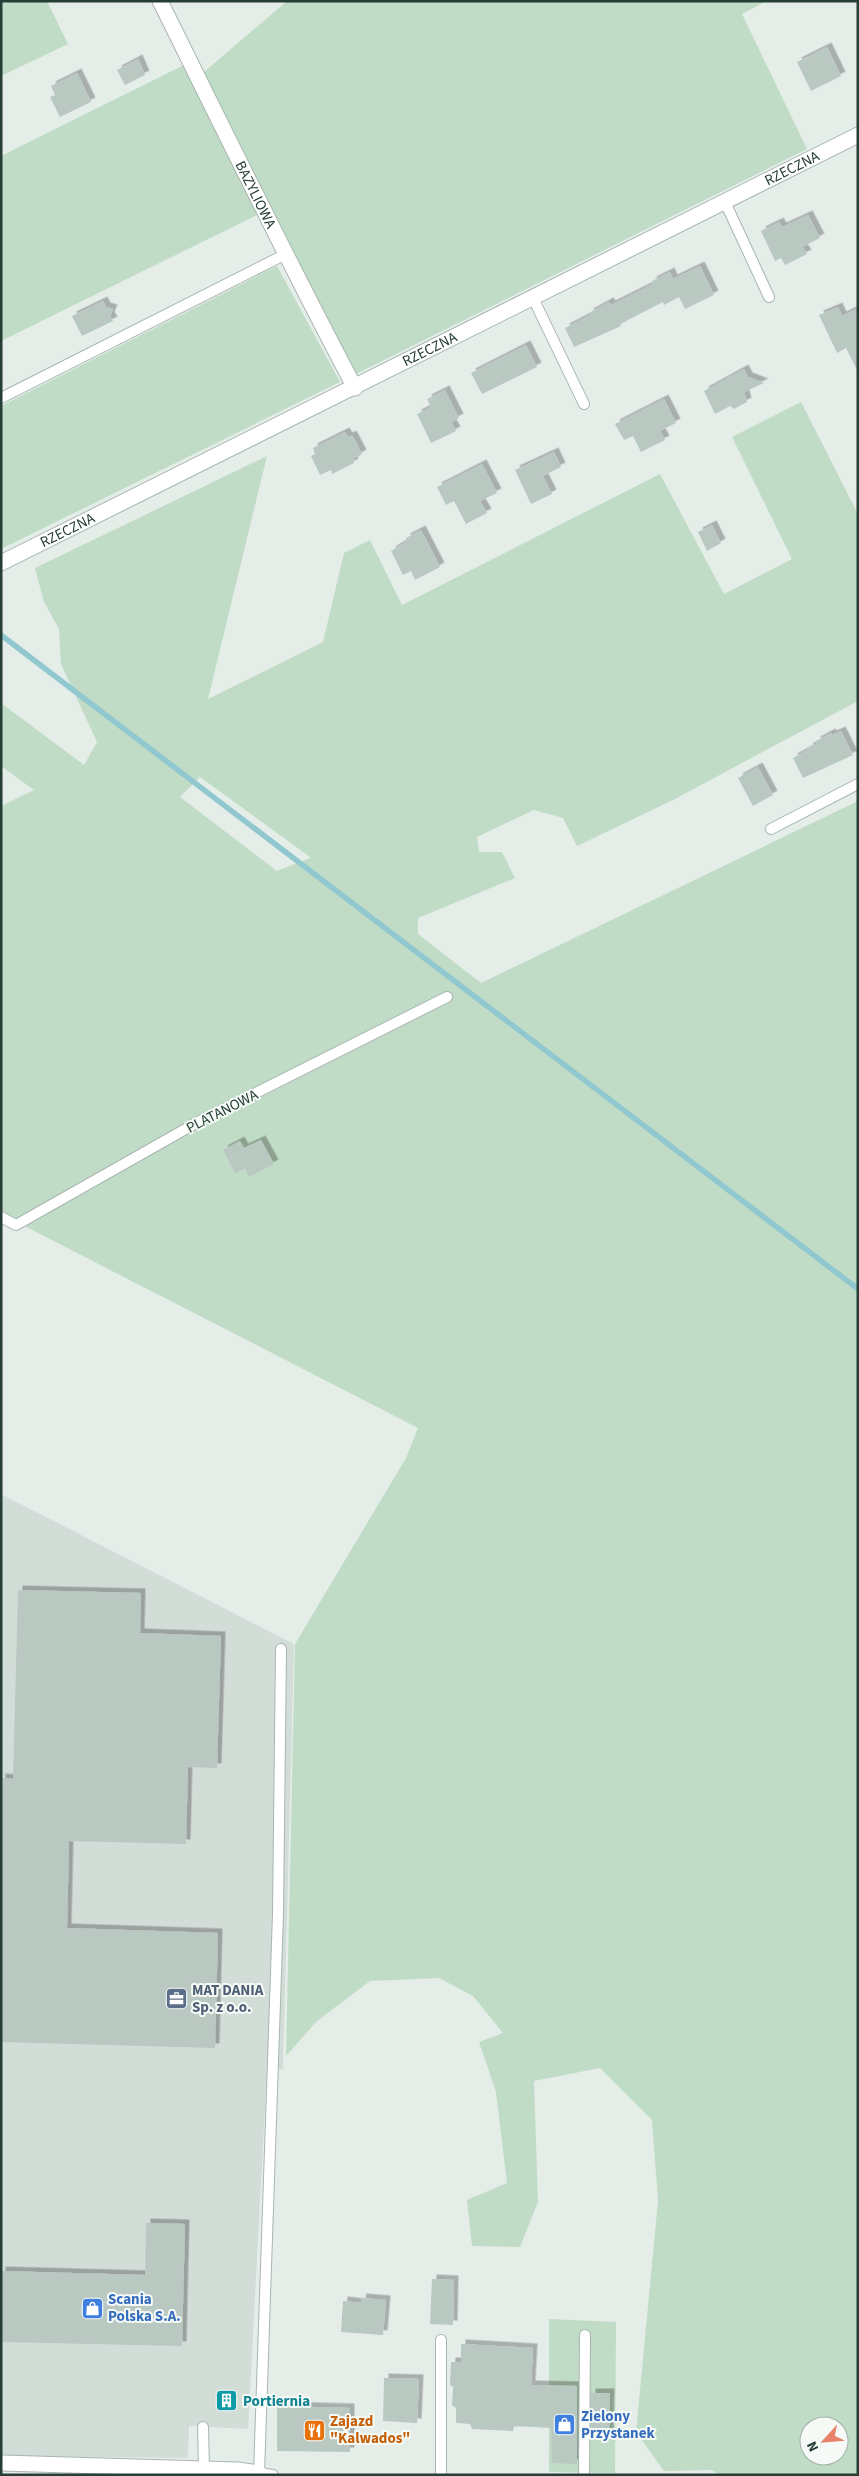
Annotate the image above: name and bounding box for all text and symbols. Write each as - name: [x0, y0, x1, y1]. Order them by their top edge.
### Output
- street label: RZECZNA: [761, 146, 824, 191]
- street label: BAZYLIOWA: [230, 157, 281, 233]
- street label: RZECZNA: [399, 327, 461, 372]
- street label: RZECZNA: [36, 507, 99, 553]
- street label: PLATANOWA: [183, 1084, 263, 1139]
- place label: MAT DANIA Sp. z o.o.: [192, 1980, 264, 2018]
- office icon: MAT DANIA Sp. z o.o.: [164, 1987, 188, 2011]
- place label: Scania Polska S.A.: [108, 2289, 181, 2327]
- shop icon: Scania Polska S.A.: [80, 2296, 104, 2320]
- building icon: Portiernia: [215, 2389, 239, 2413]
- place label: Portiernia: [243, 2391, 310, 2412]
- place label: Zielony Przystanek: [581, 2406, 655, 2444]
- place label: Zajazd "Kalwados": [330, 2411, 410, 2449]
- shop icon: Zielony Przystanek: [553, 2413, 577, 2437]
- north arrow: [799, 2416, 849, 2466]
- restaurant icon: Zajazd "Kalwados": [302, 2418, 326, 2442]
- text: N: [802, 2438, 824, 2455]

